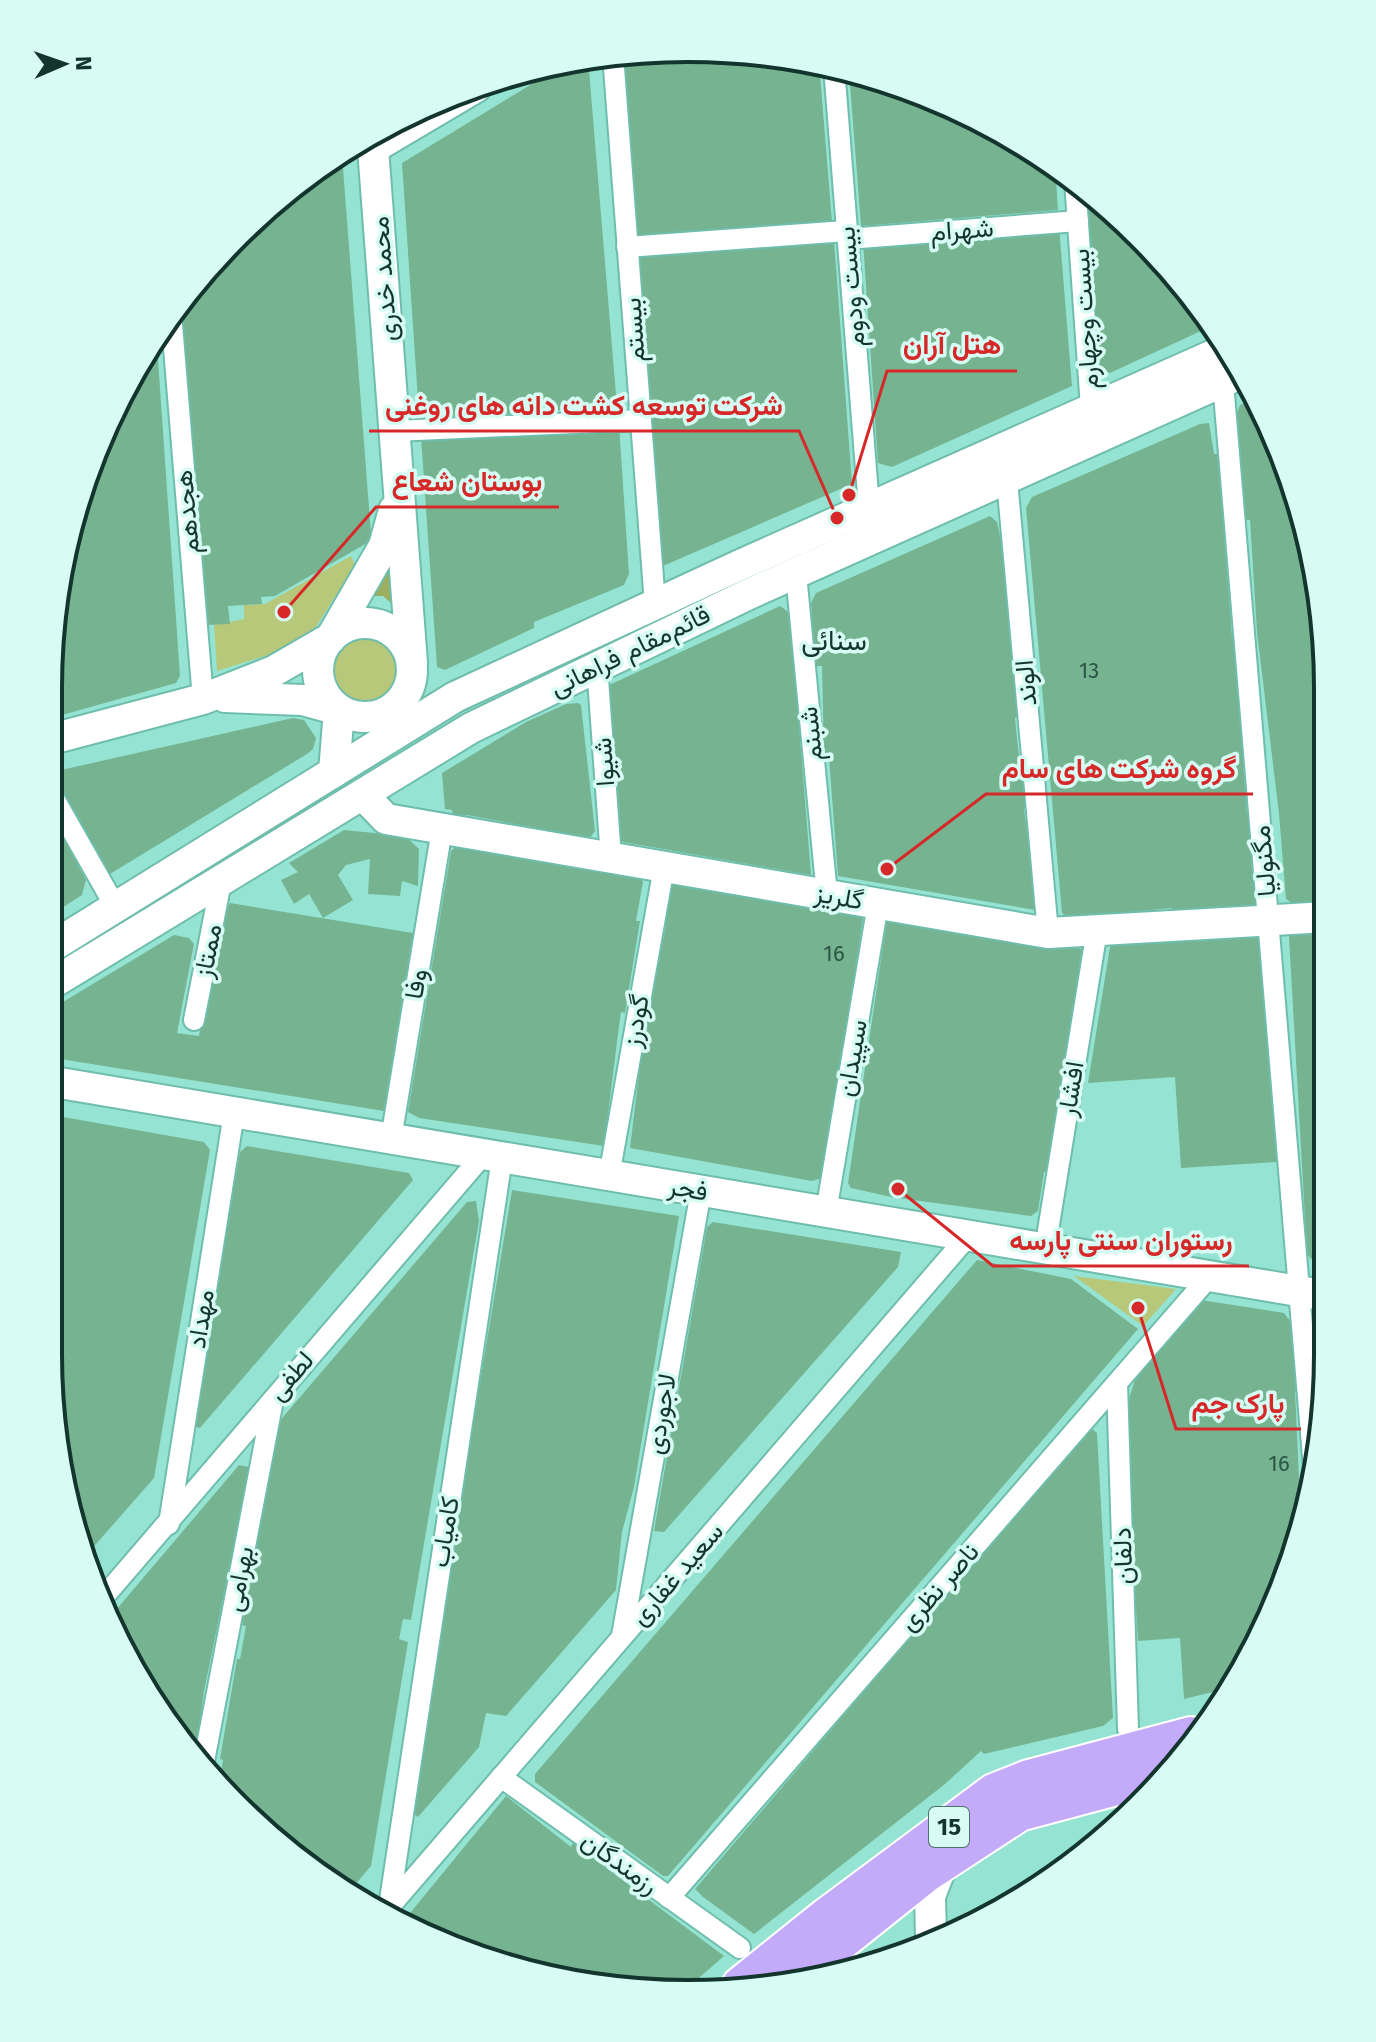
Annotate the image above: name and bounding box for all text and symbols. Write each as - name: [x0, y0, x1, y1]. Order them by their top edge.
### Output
- north arrow: [24, 24, 104, 104]
- text: N: [70, 56, 97, 71]
- street label: شهرام: [929, 212, 995, 249]
- street label: محمد خدری: [364, 215, 404, 343]
- street label: بیست ودوم: [830, 225, 873, 349]
- street label: بیست وچهارم: [1065, 247, 1107, 390]
- street label: بیستم: [616, 296, 653, 363]
- callout: هتل آران: [887, 319, 1017, 371]
- text: هتل آران: [903, 328, 1001, 362]
- callout: شرکت توسعه کشت دانه های روغنی: [369, 379, 799, 431]
- text: شرکت توسعه کشت دانه های روغنی: [385, 389, 783, 423]
- callout: بوستان شعاع: [376, 455, 559, 507]
- text: بوستان شعاع: [392, 465, 542, 500]
- street label: هجدهم: [168, 469, 207, 555]
- street label: قائم‌مقام فراهانی: [545, 599, 716, 704]
- district label: سنائی: [801, 624, 867, 657]
- house number: 13: [1079, 657, 1099, 684]
- street label: الوند: [1009, 659, 1043, 707]
- street label: شبنم: [793, 705, 830, 763]
- street label: شیوا: [587, 737, 621, 787]
- callout: گروه شرکت های سام: [986, 742, 1253, 794]
- text: گروه شرکت های سام: [1002, 752, 1236, 787]
- street label: مگنولیا: [1245, 824, 1283, 898]
- street label: گلریز: [811, 877, 866, 917]
- street label: ممتاز: [187, 921, 228, 982]
- house number: 16: [823, 940, 845, 967]
- street label: وفا: [398, 967, 434, 1001]
- street label: گودرز: [616, 992, 656, 1051]
- street label: سپیدان: [830, 1017, 876, 1099]
- street label: افشار: [1051, 1059, 1091, 1120]
- street label: فجر: [665, 1170, 710, 1207]
- callout: رستوران سنتی پارسه: [993, 1214, 1249, 1266]
- text: رستوران سنتی پارسه: [1009, 1224, 1233, 1260]
- street label: مهداد: [181, 1287, 221, 1351]
- street label: لطفی: [261, 1345, 321, 1407]
- street label: لاجوردی: [639, 1371, 683, 1457]
- callout: پارک جم: [1176, 1377, 1301, 1429]
- text: پارک جم: [1191, 1387, 1285, 1423]
- house number: 16: [1268, 1450, 1290, 1477]
- street label: کامیاب: [424, 1494, 466, 1570]
- street label: سعید غفاری: [624, 1516, 730, 1632]
- street label: دلفان: [1107, 1527, 1139, 1585]
- street label: ناصر نظری: [892, 1537, 986, 1637]
- street label: بهرامی: [217, 1544, 261, 1614]
- road number: 15: [929, 1807, 969, 1847]
- street label: رزمندگان: [576, 1825, 664, 1901]

